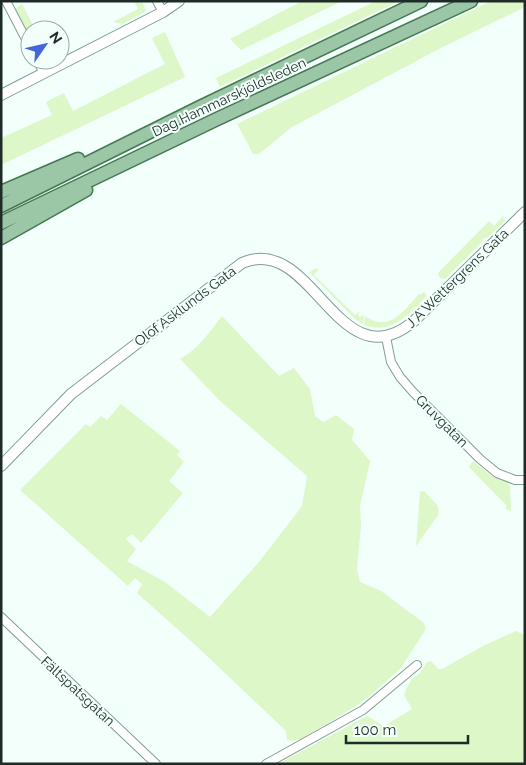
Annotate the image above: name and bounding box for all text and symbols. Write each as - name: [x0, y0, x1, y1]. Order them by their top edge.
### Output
- north arrow: [20, 20, 70, 70]
- text: N: [46, 29, 65, 47]
- street label: Dag Hammarskjöldsleden: [149, 54, 309, 140]
- street label: J A Wettergrens Gata: [403, 225, 511, 331]
- street label: Olof Asklunds Gata: [131, 263, 239, 349]
- street label: Gruvgatan: [413, 392, 471, 450]
- street label: Fältspatsgatan: [38, 653, 118, 729]
- scale bar: [346, 712, 468, 744]
- text: 100 m: [354, 721, 396, 739]

